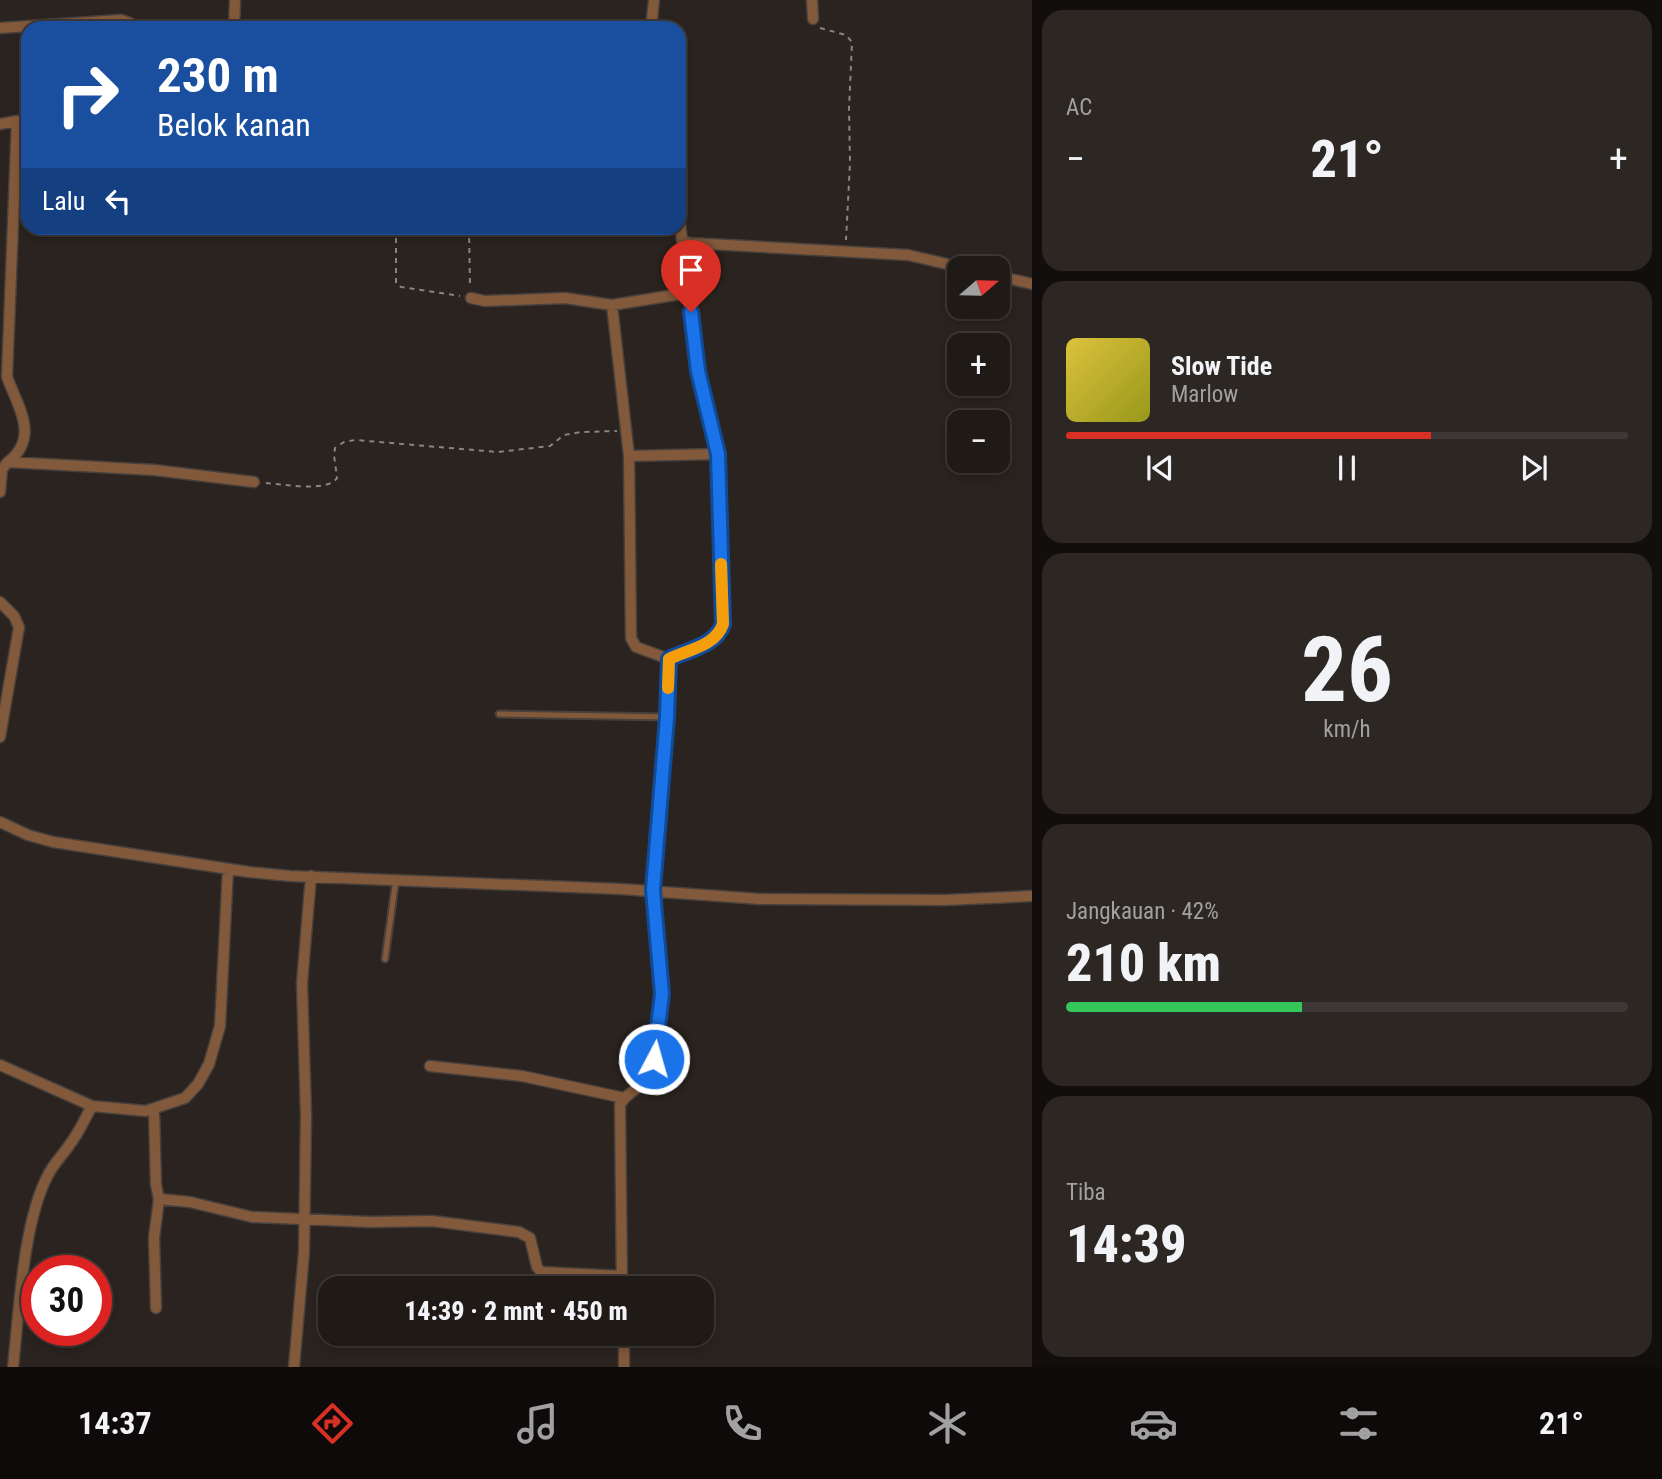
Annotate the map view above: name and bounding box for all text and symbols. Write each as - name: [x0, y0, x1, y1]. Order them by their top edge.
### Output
- text: 230 m: [157, 47, 279, 104]
- icon: right: [42, 49, 133, 140]
- text: AC: [1066, 94, 1092, 121]
- text: Belok kanan: [157, 106, 311, 144]
- text: 21°: [1310, 129, 1384, 190]
- text: −: [1066, 137, 1085, 181]
- text: +: [1609, 137, 1628, 181]
- icon: left: [99, 182, 137, 220]
- text: Lalu: [42, 186, 85, 216]
- pin: [661, 240, 721, 312]
- icon: arrive: [672, 251, 710, 289]
- north arrow: [947, 256, 1010, 318]
- map controls: [947, 256, 1010, 473]
- button: +: [947, 333, 1010, 396]
- text: Slow Tide: [1171, 351, 1272, 381]
- text: Marlow: [1171, 381, 1238, 408]
- button: −: [947, 410, 1010, 473]
- icon: previous: [1141, 449, 1179, 487]
- icon: pause: [1328, 449, 1366, 487]
- icon: next: [1515, 449, 1553, 487]
- text: 26: [1301, 617, 1393, 723]
- text: km/h: [1323, 716, 1371, 743]
- text: Jangkauan · 42%: [1066, 898, 1219, 925]
- text: 210 km: [1066, 933, 1221, 994]
- position arrow: [617, 1022, 691, 1096]
- text: Tiba: [1066, 1179, 1106, 1206]
- text: 14:39: [1066, 1214, 1186, 1275]
- speed limit sign: 30: [21, 1255, 112, 1346]
- text: 14:39 · 2 mnt · 450 m: [404, 1296, 628, 1326]
- icon: directions: [308, 1399, 357, 1448]
- icon: music: [513, 1399, 562, 1448]
- icon: phone: [718, 1399, 767, 1448]
- icon: climate: [923, 1399, 972, 1448]
- icon: car: [1129, 1399, 1178, 1448]
- icon: filters: [1334, 1399, 1383, 1448]
- text: 14:37: [78, 1404, 152, 1442]
- text: 21°: [1539, 1404, 1584, 1442]

